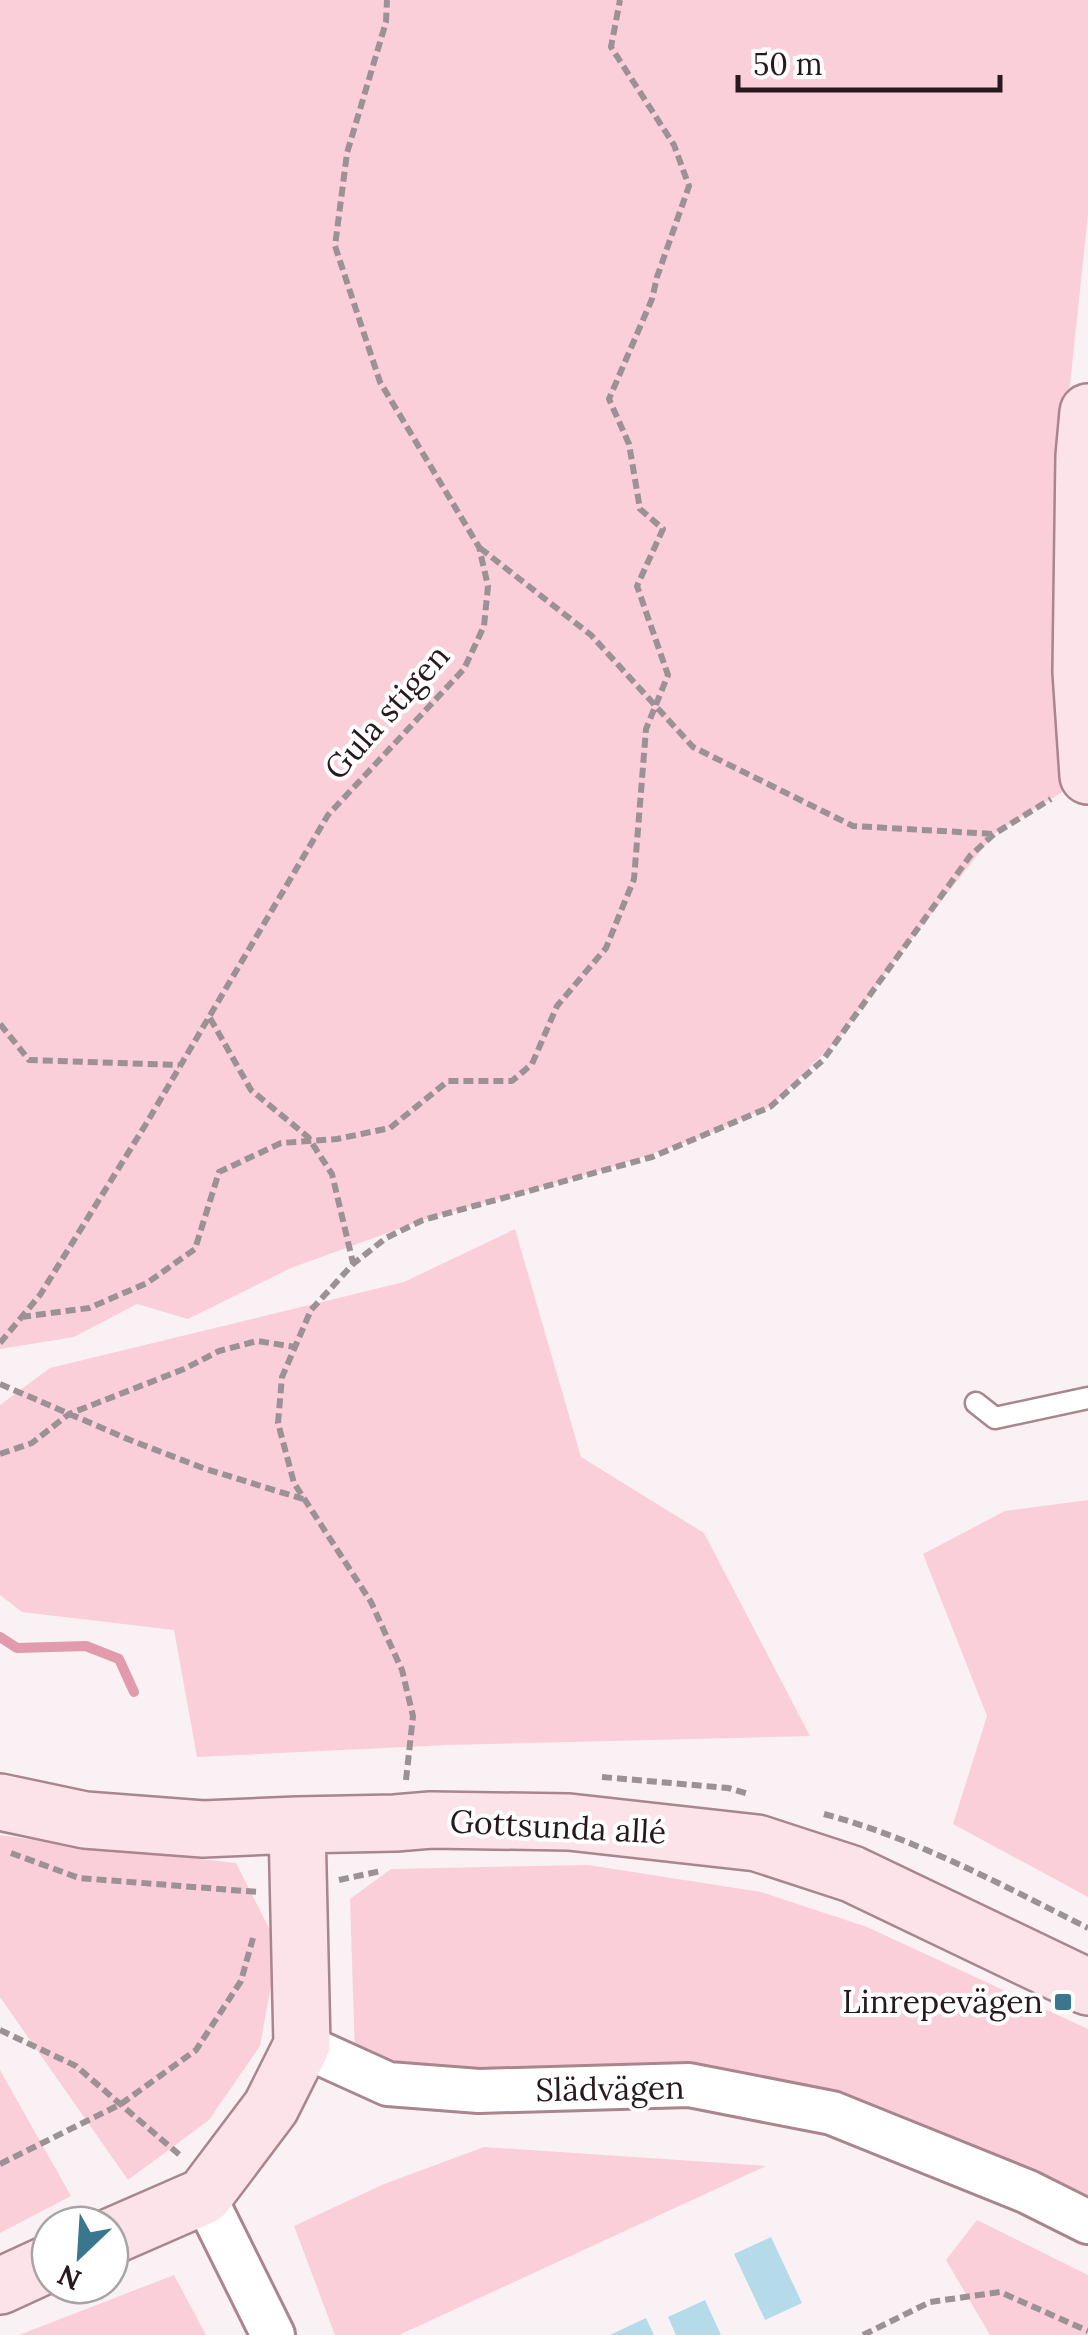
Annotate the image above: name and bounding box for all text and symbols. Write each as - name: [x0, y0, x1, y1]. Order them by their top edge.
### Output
- scale bar: [738, 30, 1000, 92]
- text: 50 m: [753, 45, 823, 83]
- street label: Gula stigen: [315, 636, 458, 788]
- street label: Gottsunda allé: [449, 1800, 667, 1853]
- place label: Linrepevägen: [842, 1981, 1043, 2022]
- marker: Linrepevägen: [1052, 1991, 1074, 2013]
- street label: Slädvägen: [535, 2067, 685, 2110]
- north arrow: [30, 2205, 130, 2305]
- text: N: [52, 2257, 87, 2299]

